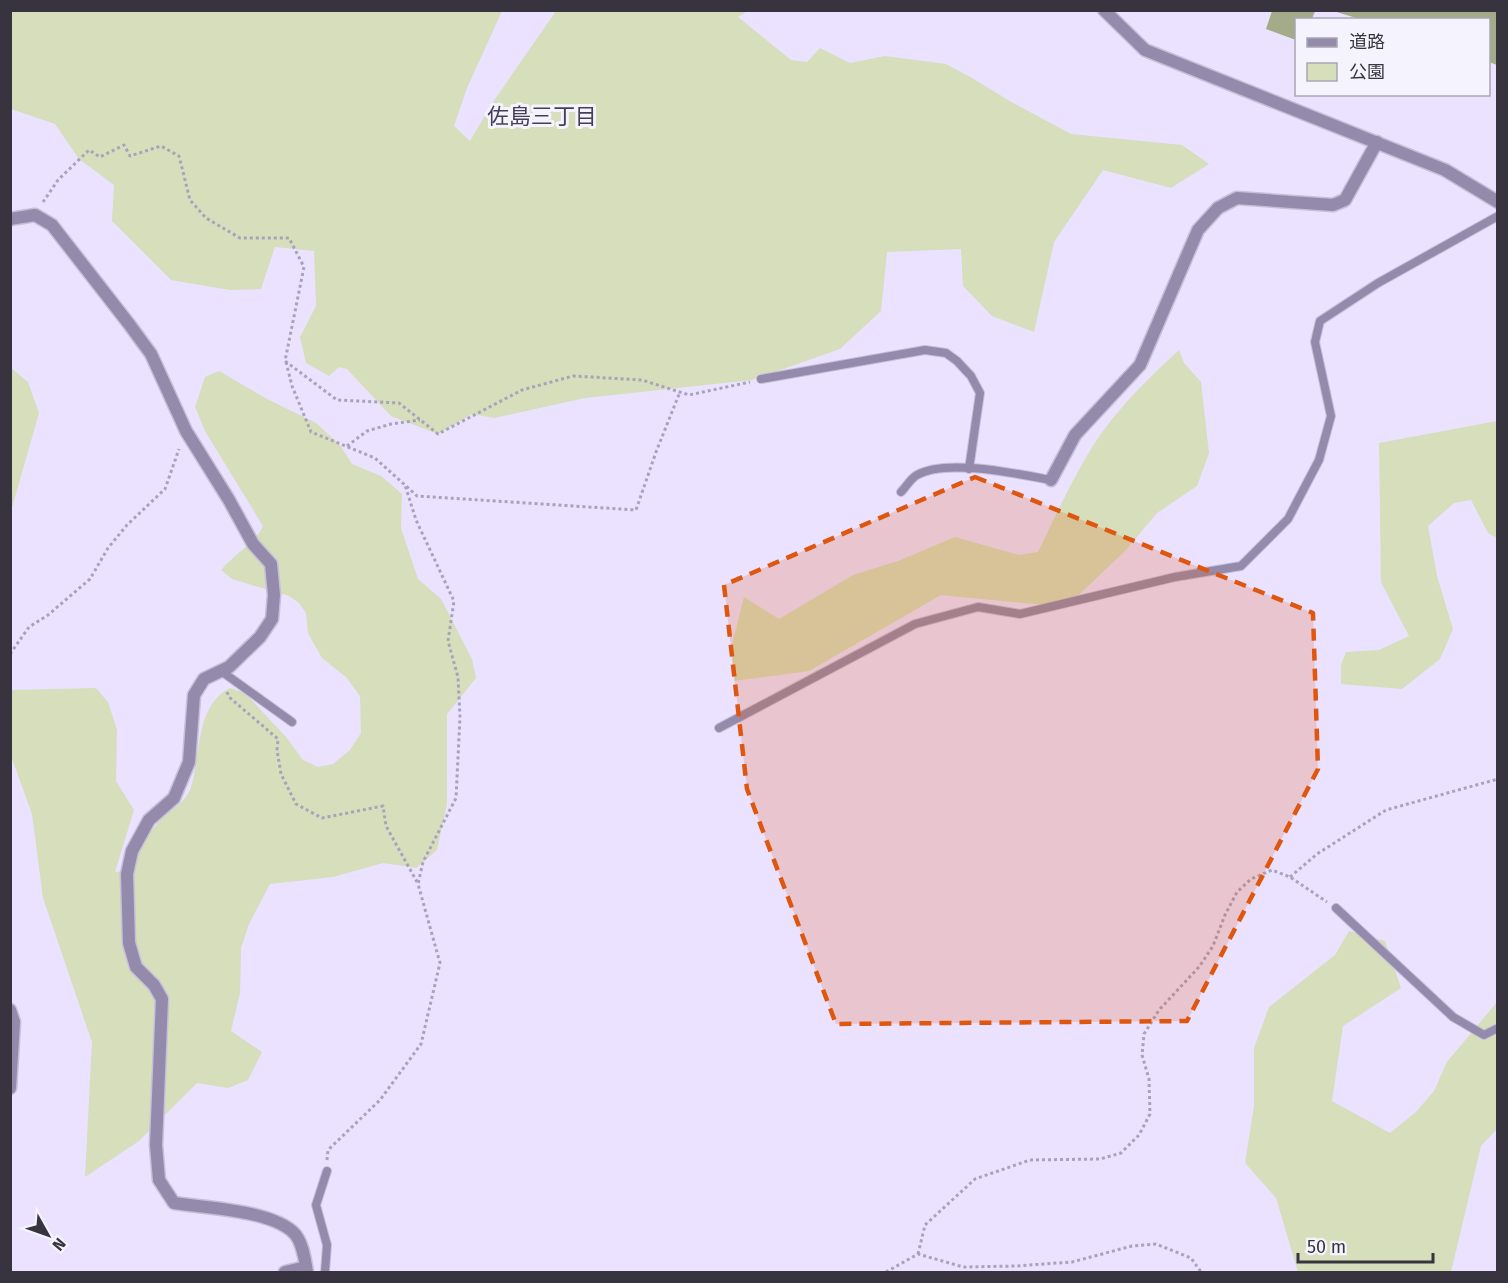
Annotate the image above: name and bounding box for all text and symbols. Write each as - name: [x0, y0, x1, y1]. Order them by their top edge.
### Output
- legend: [1295, 18, 1490, 96]
- text: 道路: [1349, 31, 1385, 53]
- text: 公園: [1349, 61, 1385, 83]
- district label: 佐島三丁目: [487, 103, 597, 130]
- north arrow: [18, 1205, 78, 1265]
- scale bar: [1298, 1226, 1433, 1264]
- text: N: [48, 1234, 70, 1254]
- text: 50 m: [1307, 1236, 1346, 1258]

